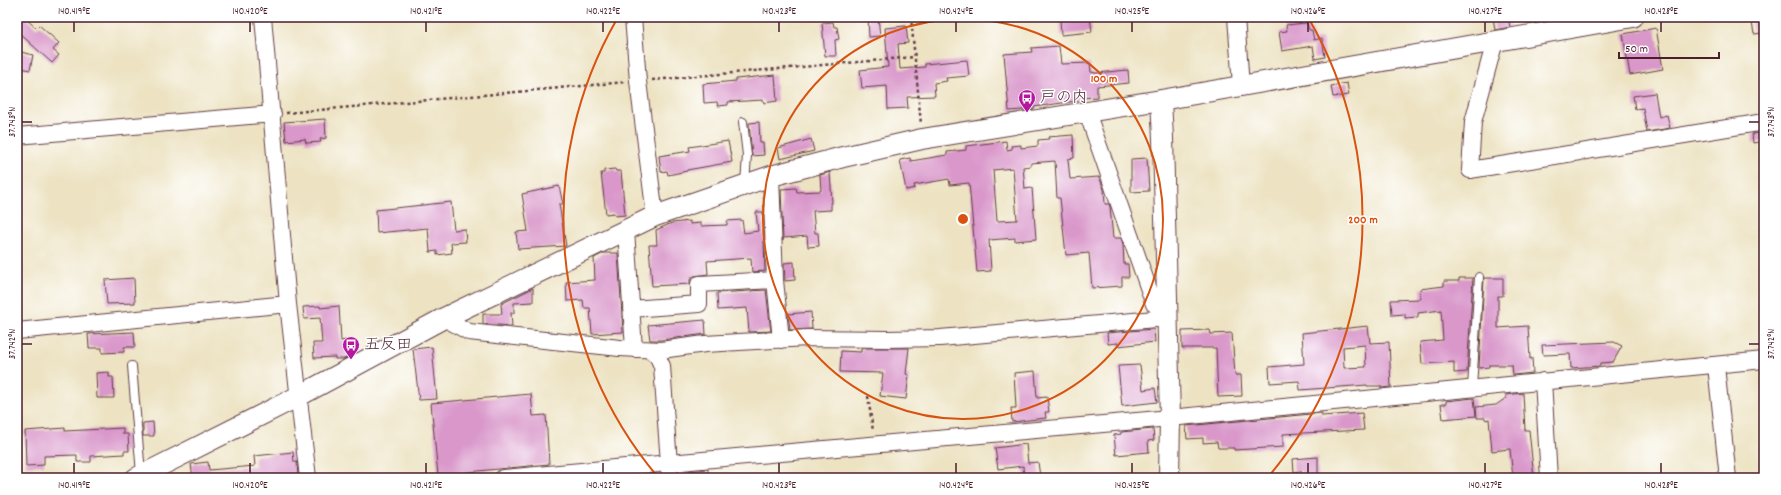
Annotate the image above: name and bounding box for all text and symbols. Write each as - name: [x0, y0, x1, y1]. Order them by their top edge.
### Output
- text: 140.419°E: [58, 5, 91, 19]
- text: 140.420°E: [232, 5, 268, 19]
- text: 140.421°E: [410, 5, 442, 19]
- text: 140.422°E: [586, 5, 621, 19]
- text: 140.423°E: [762, 5, 797, 19]
- text: 140.424°E: [939, 5, 973, 19]
- text: 140.425°E: [1115, 5, 1150, 19]
- text: 140.426°E: [1291, 5, 1326, 19]
- text: 140.427°E: [1468, 5, 1502, 19]
- text: 140.428°E: [1644, 5, 1678, 19]
- scale bar: [1619, 34, 1719, 60]
- text: 50 m: [1625, 41, 1648, 58]
- text: 100 m: [1091, 71, 1117, 88]
- place label: 戸の内: [1040, 87, 1088, 110]
- bus stop icon: 戸の内: [1017, 88, 1037, 113]
- text: 37.743°N: [6, 107, 20, 137]
- text: 37.743°N: [1765, 107, 1779, 137]
- centre of rings: [956, 212, 970, 226]
- text: 200 m: [1348, 212, 1378, 229]
- text: 37.742°N: [6, 329, 20, 359]
- text: 37.742°N: [1765, 329, 1779, 359]
- place label: 五反田: [364, 334, 412, 357]
- bus stop icon: 五反田: [341, 335, 361, 360]
- text: 140.419°E: [58, 479, 91, 493]
- text: 140.420°E: [232, 479, 268, 493]
- text: 140.421°E: [410, 479, 442, 493]
- text: 140.422°E: [586, 479, 621, 493]
- text: 140.423°E: [762, 479, 797, 493]
- text: 140.424°E: [939, 479, 973, 493]
- text: 140.425°E: [1115, 479, 1150, 493]
- text: 140.426°E: [1291, 479, 1326, 493]
- text: 140.427°E: [1468, 479, 1502, 493]
- text: 140.428°E: [1644, 479, 1678, 493]

